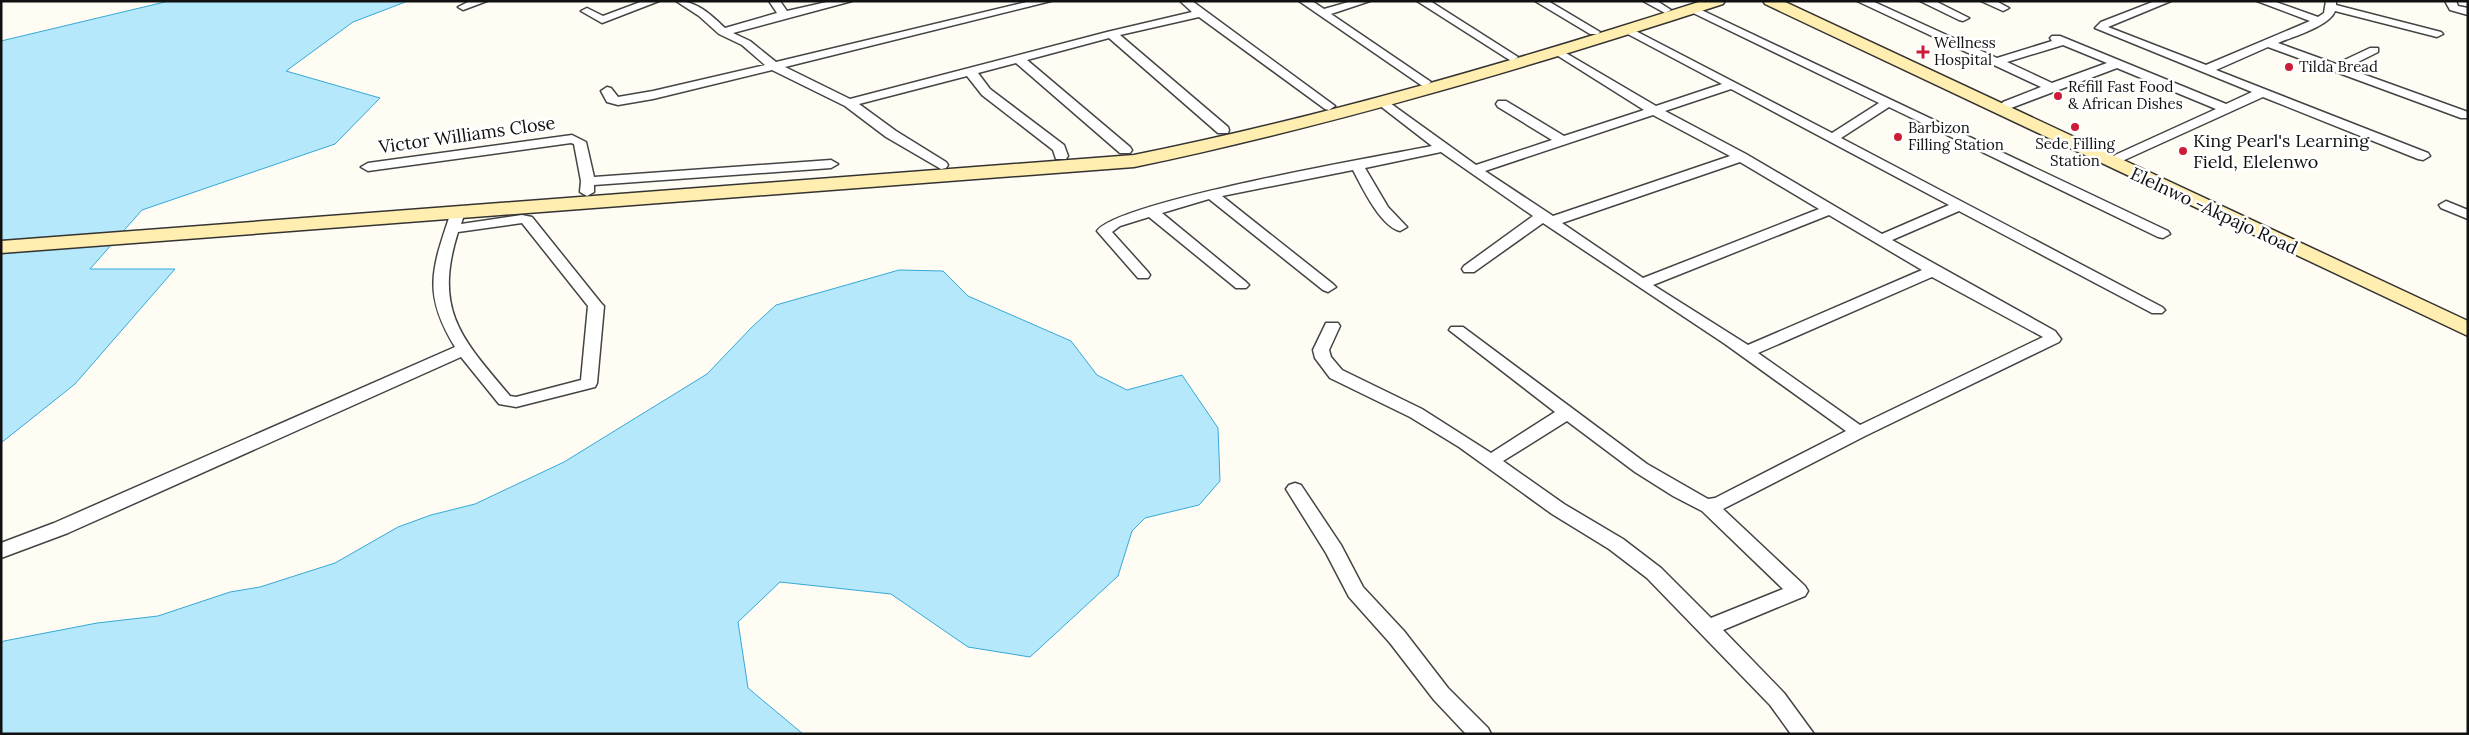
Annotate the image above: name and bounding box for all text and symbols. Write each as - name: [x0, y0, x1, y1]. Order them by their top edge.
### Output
- place label: Wellness Hospital: [1934, 33, 1996, 69]
- marker: Wellness Hospital: [1916, 45, 1930, 59]
- place label: Tilda Bread: [2299, 57, 2378, 76]
- marker: Tilda Bread: [2283, 61, 2295, 73]
- place label: Refill Fast Food & African Dishes: [2068, 77, 2183, 113]
- marker: Refill Fast Food & African Dishes: [2052, 90, 2064, 102]
- street label: Victor Williams Close: [376, 111, 557, 158]
- place label: Barbizon Filling Station: [1908, 118, 2004, 154]
- marker: Sede Filling Station: [2069, 121, 2081, 133]
- place label: King Pearl's Learning Field, Elelenwo: [2193, 129, 2370, 173]
- marker: Barbizon Filling Station: [1892, 131, 1904, 143]
- place label: Sede Filling Station: [2035, 134, 2116, 170]
- marker: King Pearl's Learning Field, Elelenwo: [2177, 145, 2189, 157]
- street label: Elelnwo -Akpajo Road: [2127, 162, 2302, 260]

